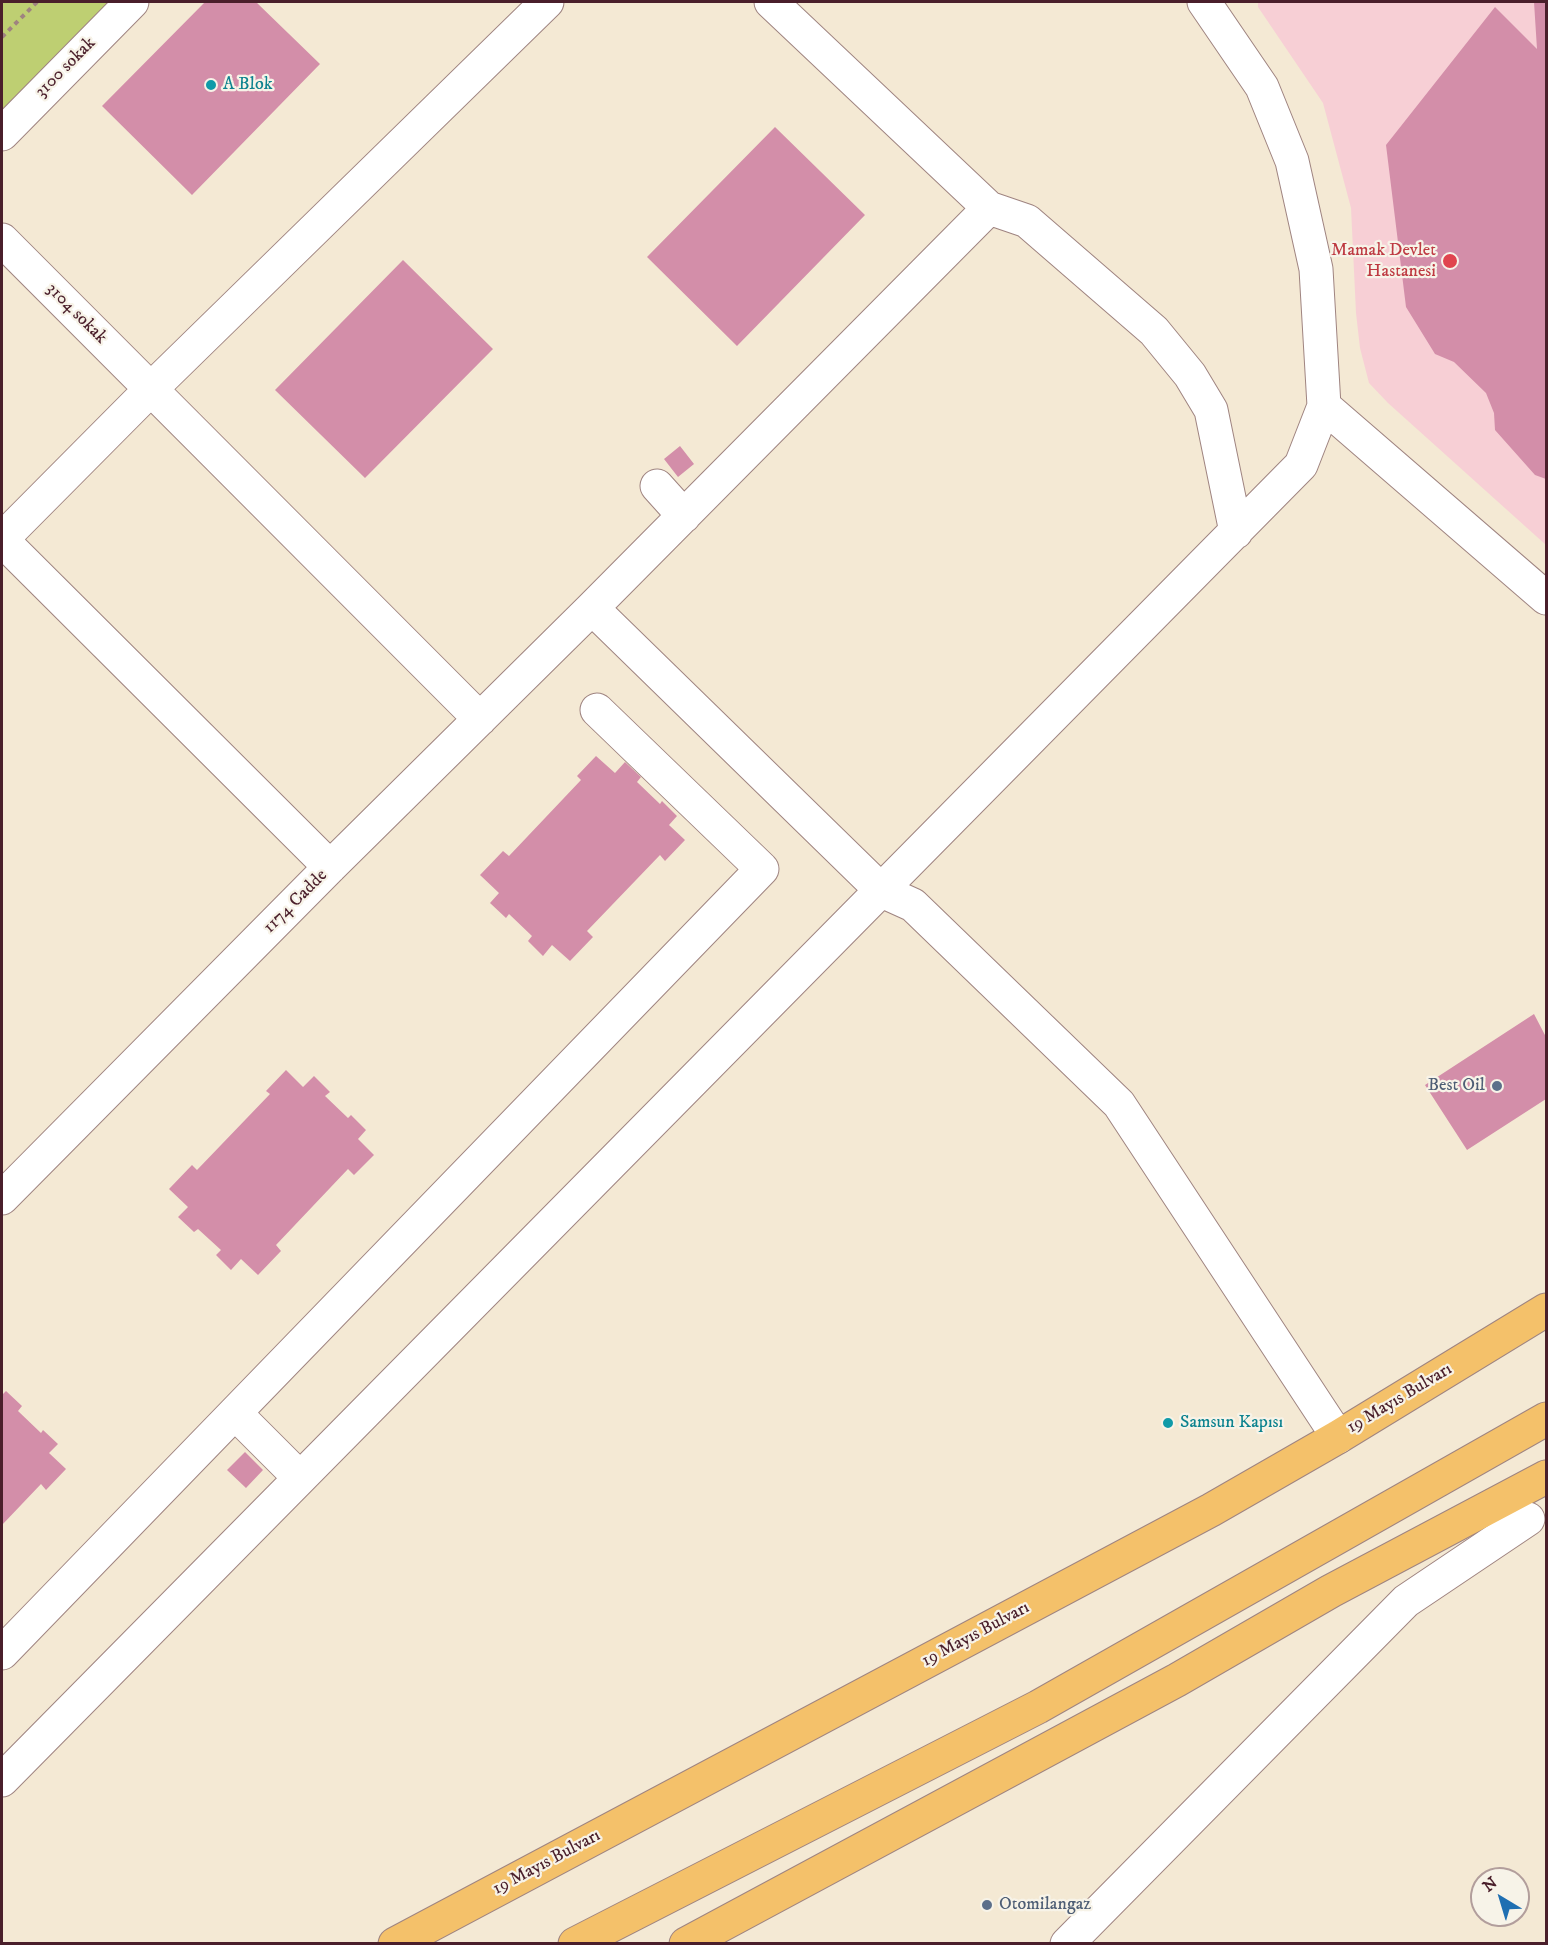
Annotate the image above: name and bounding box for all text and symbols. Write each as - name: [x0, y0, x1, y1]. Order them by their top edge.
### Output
- street label: 3100 sokak: [31, 33, 101, 103]
- place label: A Blok: [223, 74, 273, 96]
- marker: A Blok: [204, 78, 218, 92]
- place label: Mamak Devlet Hastanesi: [1331, 240, 1436, 282]
- marker: Mamak Devlet Hastanesi: [1441, 252, 1459, 270]
- street label: 3104 sokak: [41, 279, 111, 349]
- street label: 1174 Cadde: [259, 865, 333, 939]
- place label: Best Oil: [1428, 1075, 1485, 1097]
- marker: Best Oil: [1490, 1079, 1504, 1093]
- street label: 19 Mayıs Bulvarı: [1344, 1359, 1456, 1439]
- place label: Samsun Kapısı: [1180, 1412, 1283, 1434]
- marker: Samsun Kapısı: [1161, 1416, 1175, 1430]
- street label: 19 Mayıs Bulvarı: [919, 1598, 1033, 1672]
- street label: 19 Mayıs Bulvarı: [490, 1826, 604, 1900]
- north arrow: [1470, 1867, 1530, 1927]
- text: N: [1479, 1872, 1501, 1896]
- place label: Otomilangaz: [999, 1894, 1091, 1916]
- marker: Otomilangaz: [980, 1898, 994, 1912]

